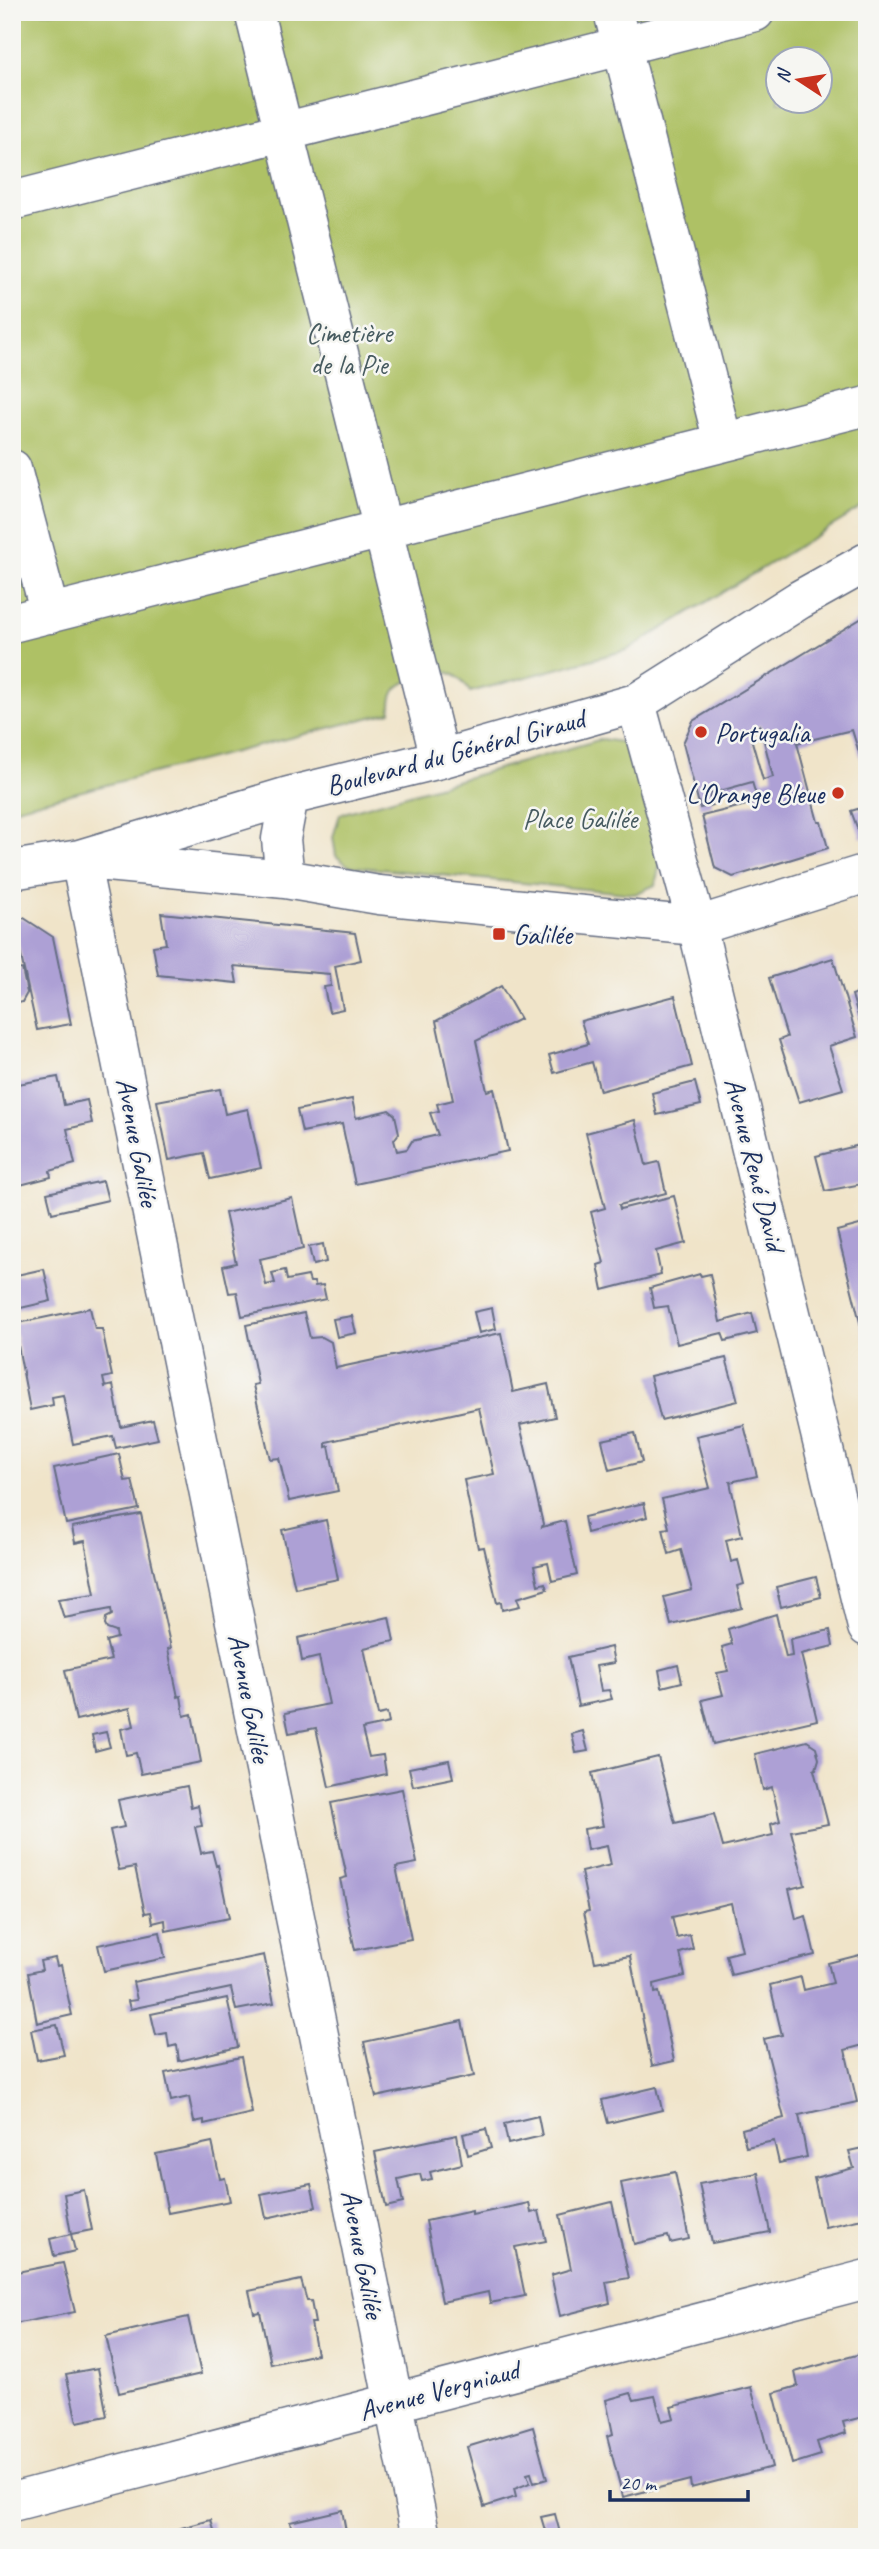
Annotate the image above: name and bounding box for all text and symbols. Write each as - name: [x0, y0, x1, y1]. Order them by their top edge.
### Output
- north arrow: [764, 46, 834, 116]
- text: N: [770, 65, 797, 85]
- park label: Cimetière de la Pie: [306, 315, 394, 382]
- street label: Boulevard du Général Giraud: [322, 700, 592, 803]
- place label: Portugalia: [715, 715, 811, 750]
- marker: Portugalia: [693, 724, 709, 740]
- place label: L'Orange Bleue: [686, 776, 826, 811]
- marker: L'Orange Bleue: [830, 785, 846, 801]
- park label: Place Galilée: [523, 801, 639, 836]
- place label: Galilée: [513, 917, 574, 952]
- marker: Galilée: [491, 926, 507, 942]
- street label: Avenue René David: [717, 1074, 794, 1258]
- street label: Avenue Galilée: [108, 1075, 168, 1211]
- street label: Avenue Galilée: [220, 1631, 280, 1767]
- street label: Avenue Galilée: [333, 2187, 393, 2323]
- street label: Avenue Vergniaud: [355, 2351, 526, 2428]
- scale bar: [610, 2458, 748, 2502]
- text: 20 m: [620, 2470, 658, 2496]

